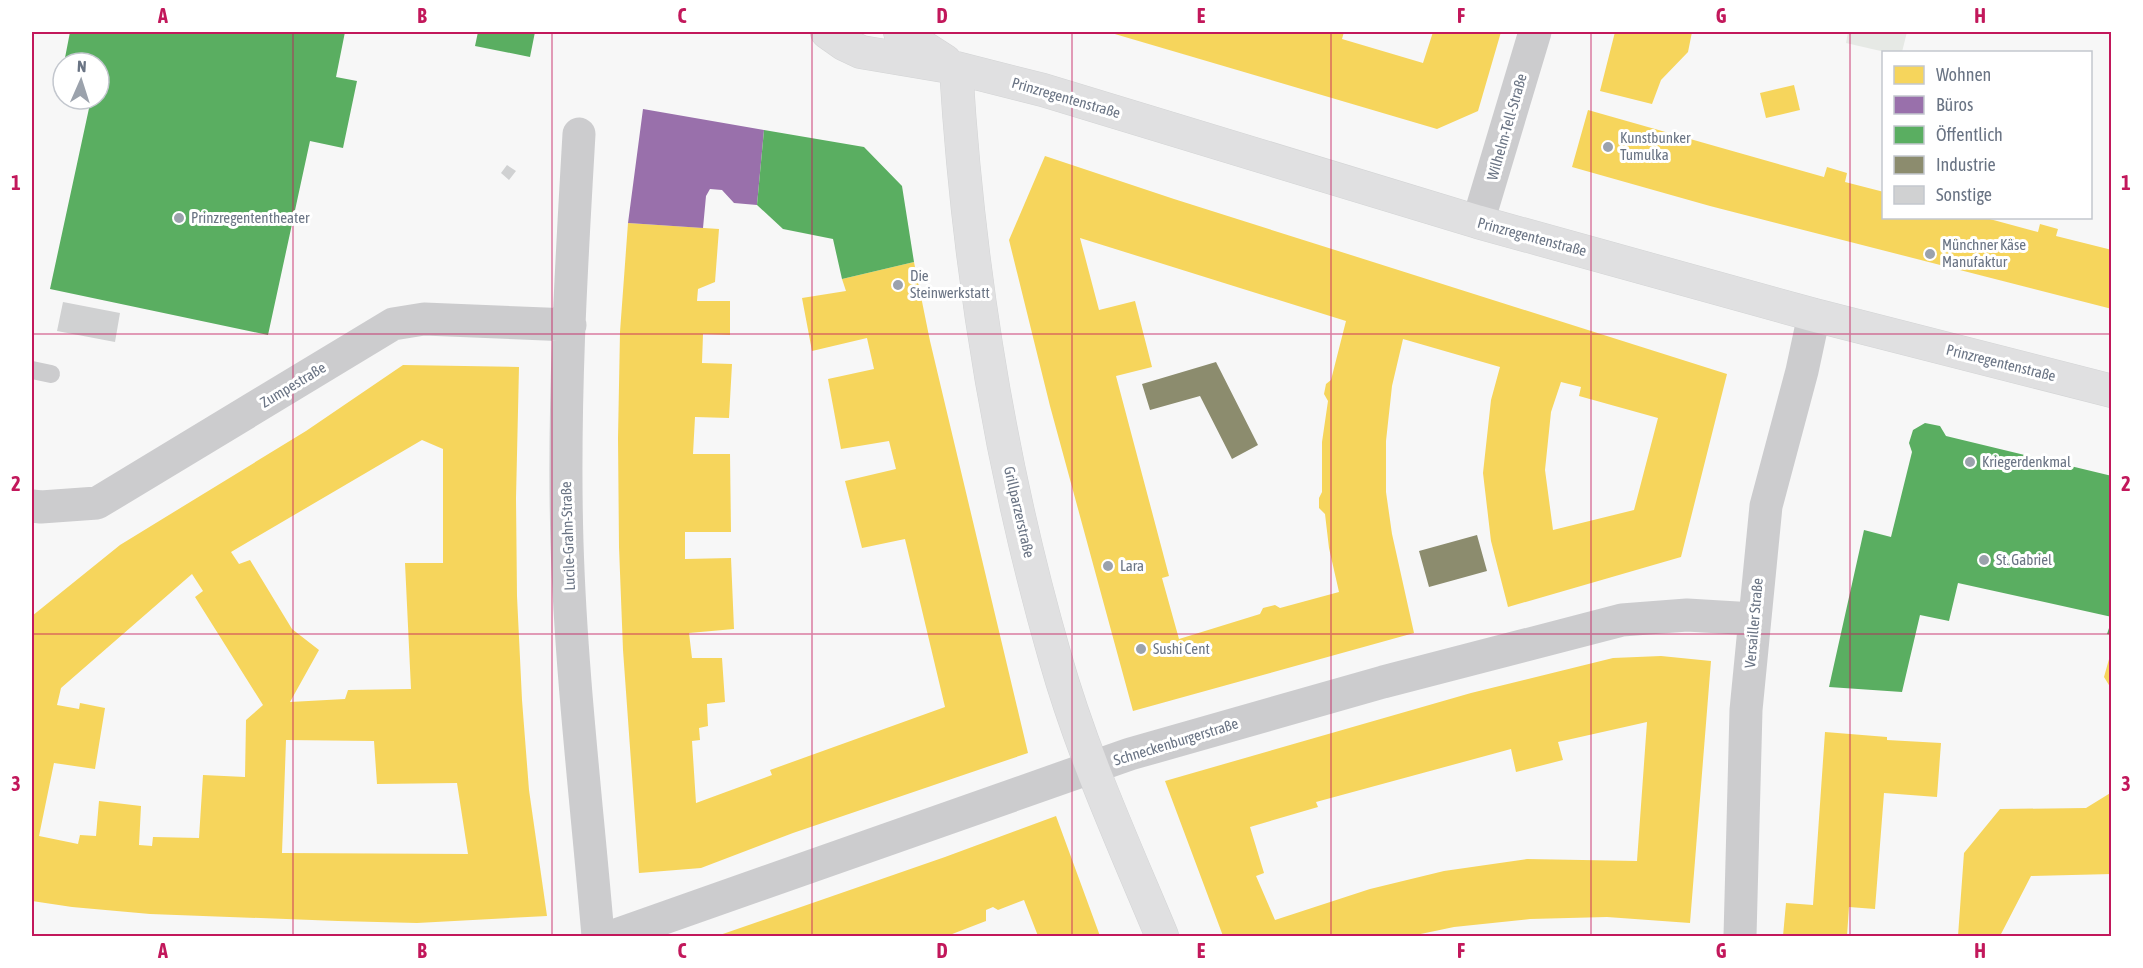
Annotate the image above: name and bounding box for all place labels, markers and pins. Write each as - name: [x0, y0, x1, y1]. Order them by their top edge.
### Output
- place label: Kunstbunker Tumulka: [1620, 129, 1691, 163]
- marker: Kunstbunker Tumulka: [1601, 140, 1615, 154]
- place label: Prinzregententheater: [191, 209, 310, 226]
- marker: Prinzregententheater: [172, 211, 186, 225]
- place label: Münchner Käse Manufaktur: [1942, 236, 2026, 270]
- marker: Münchner Käse Manufaktur: [1923, 247, 1937, 261]
- place label: Die Steinwerkstatt: [910, 267, 990, 301]
- marker: Die Steinwerkstatt: [891, 278, 905, 292]
- place label: Kriegerdenkmal: [1982, 453, 2071, 470]
- marker: Kriegerdenkmal: [1963, 455, 1977, 469]
- place label: St. Gabriel: [1996, 551, 2052, 568]
- marker: St. Gabriel: [1977, 553, 1991, 567]
- place label: Lara: [1120, 557, 1144, 574]
- marker: Lara: [1101, 559, 1115, 573]
- place label: Sushi Cent: [1153, 640, 1210, 657]
- marker: Sushi Cent: [1134, 642, 1148, 656]

